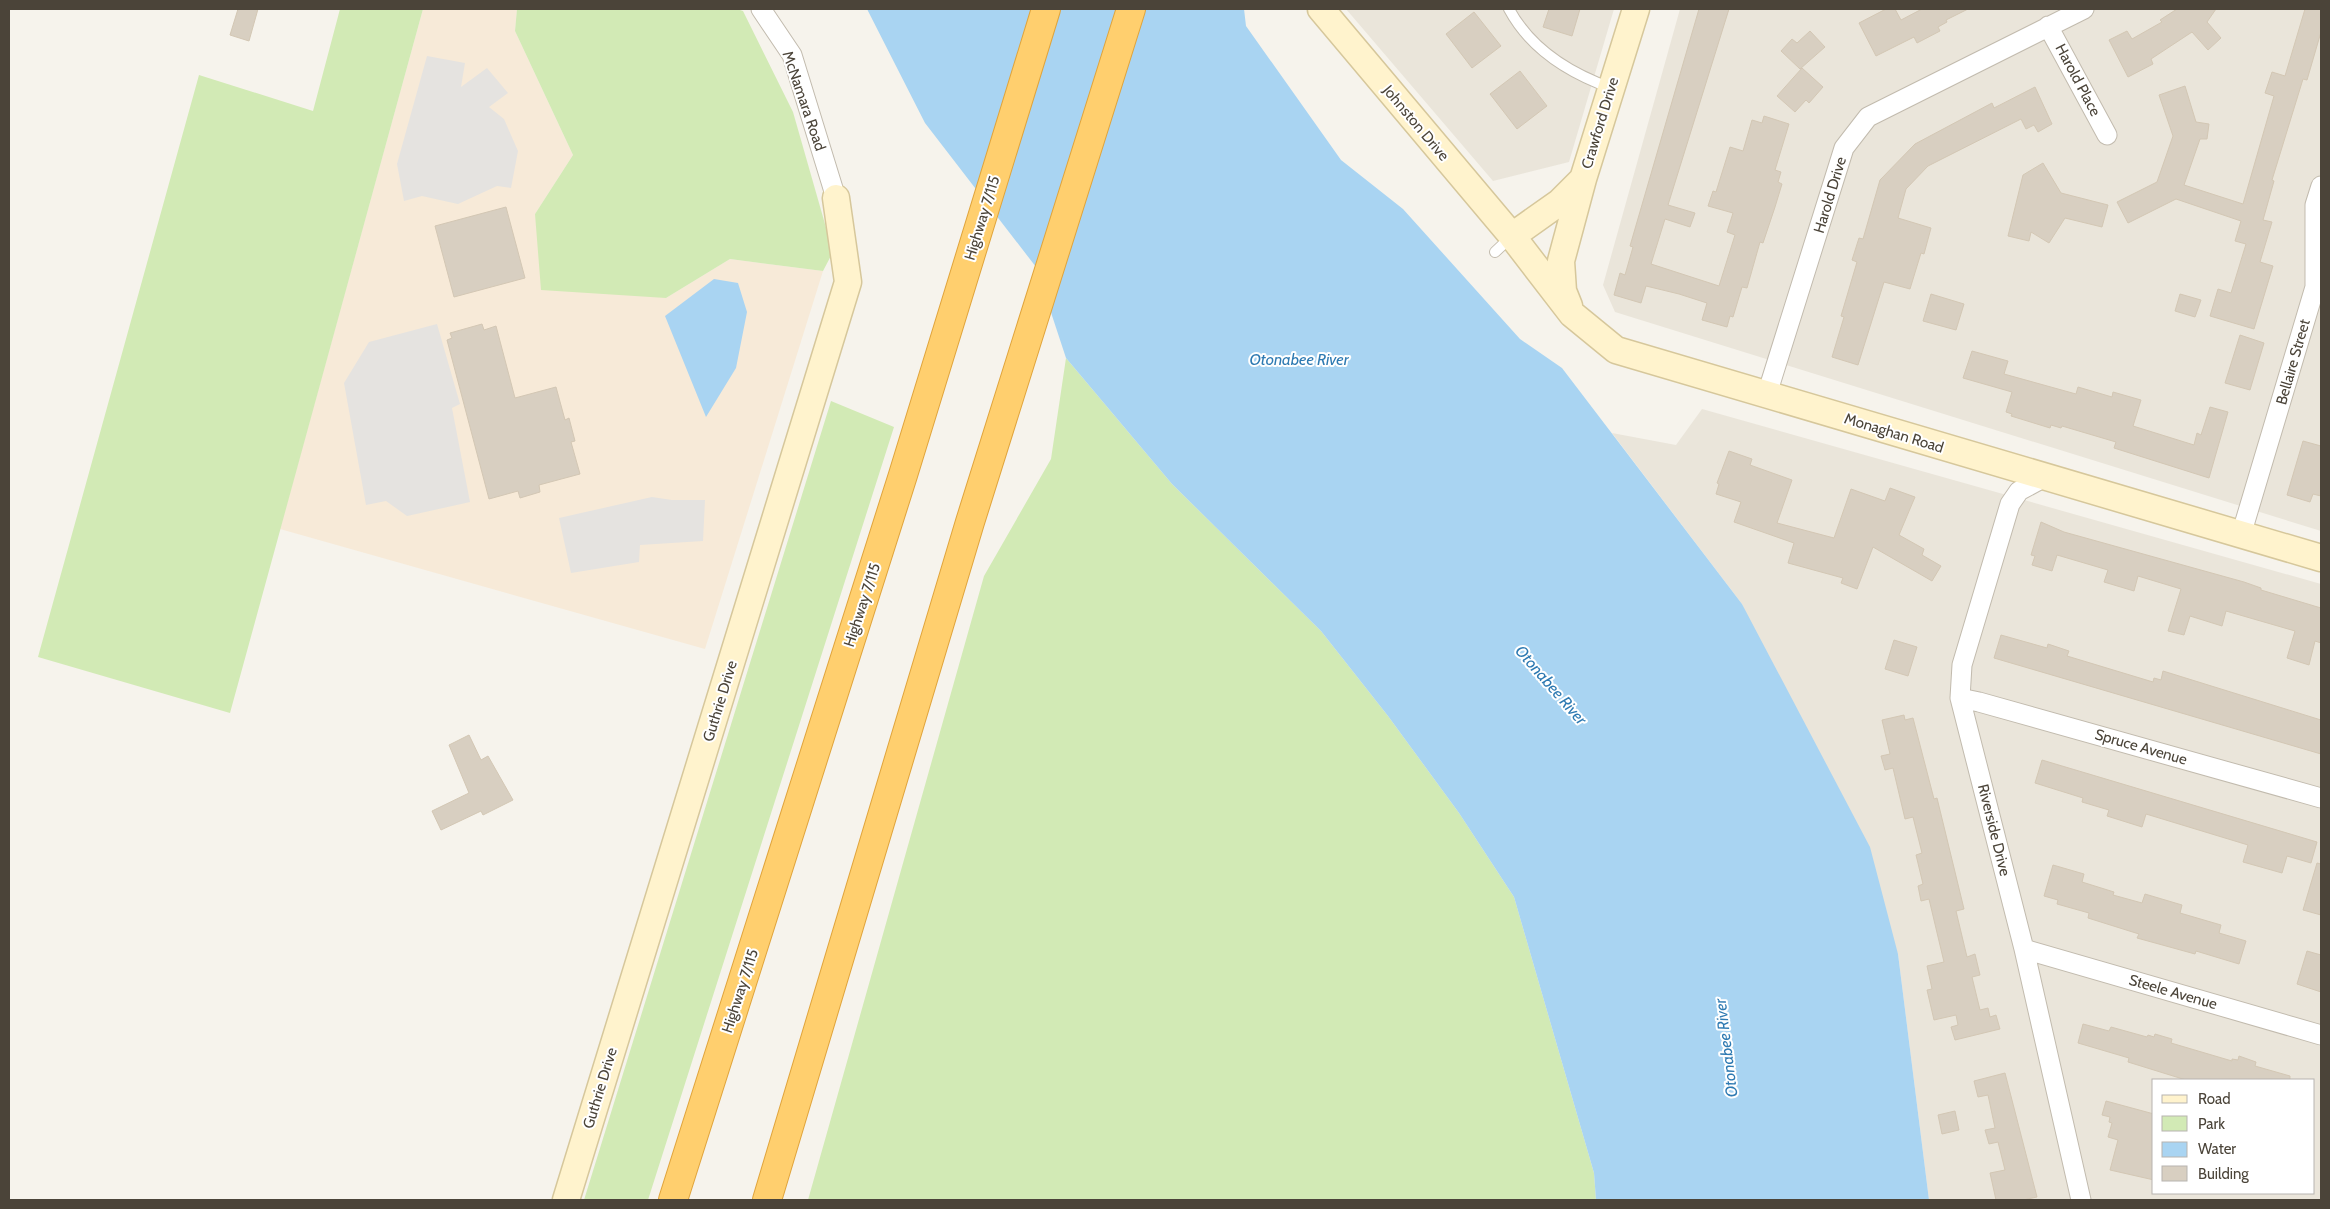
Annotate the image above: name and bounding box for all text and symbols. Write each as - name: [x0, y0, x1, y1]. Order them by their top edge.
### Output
- street label: Harold Place: [2051, 41, 2105, 119]
- street label: McNamara Road: [778, 49, 830, 153]
- street label: Crawford Drive: [1578, 75, 1623, 171]
- street label: Johnston Drive: [1378, 81, 1453, 165]
- street label: Harold Drive: [1810, 154, 1850, 236]
- street label: Highway 7/115: [961, 174, 1003, 262]
- street label: Bellaire Street: [2272, 317, 2314, 407]
- water label: Otonabee River: [1249, 350, 1350, 369]
- street label: Monaghan Road: [1842, 409, 1946, 457]
- street label: Highway 7/115: [840, 561, 884, 649]
- water label: Otonabee River: [1511, 641, 1591, 729]
- street label: Guthrie Drive: [699, 658, 741, 744]
- street label: Spruce Avenue: [2093, 725, 2189, 769]
- street label: Riverside Drive: [1974, 782, 2014, 878]
- street label: Highway 7/115: [718, 947, 762, 1035]
- street label: Steele Avenue: [2127, 971, 2220, 1013]
- water label: Otonabee River: [1710, 997, 1741, 1098]
- street label: Guthrie Drive: [579, 1045, 621, 1131]
- legend: [2152, 1079, 2315, 1194]
- text: Road: [2198, 1090, 2231, 1108]
- text: Park: [2198, 1115, 2225, 1133]
- text: Water: [2198, 1140, 2236, 1158]
- text: Building: [2198, 1165, 2249, 1183]

